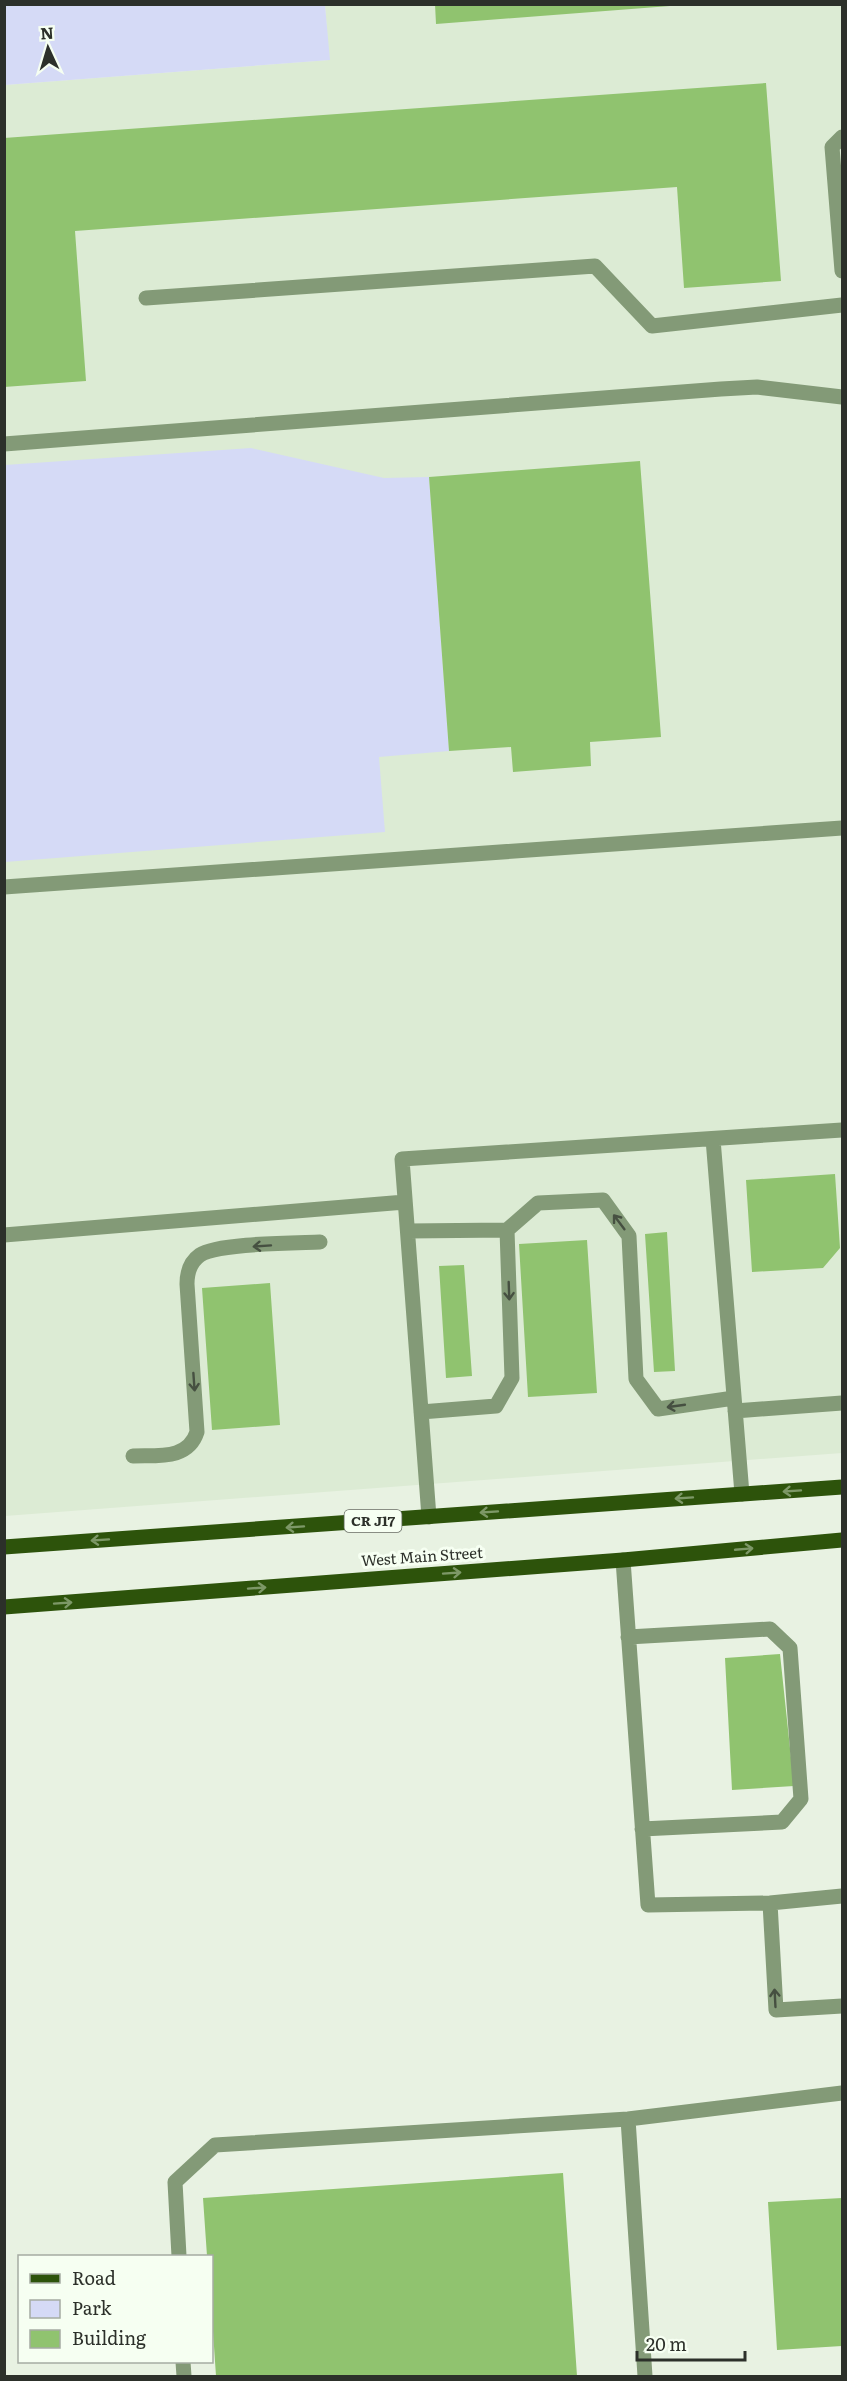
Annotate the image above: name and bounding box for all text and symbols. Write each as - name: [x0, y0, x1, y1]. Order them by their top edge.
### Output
- north arrow: [18, 18, 78, 78]
- text: N: [39, 20, 54, 44]
- one-way arrow: [613, 1215, 626, 1231]
- one-way arrow: [252, 1241, 272, 1252]
- one-way arrow: [503, 1280, 514, 1300]
- one-way arrow: [189, 1372, 200, 1392]
- one-way arrow: [667, 1401, 687, 1412]
- one-way arrow: [783, 1485, 803, 1496]
- one-way arrow: [674, 1493, 694, 1504]
- one-way arrow: [480, 1507, 500, 1518]
- road number: CR J17: [344, 1510, 401, 1532]
- one-way arrow: [285, 1521, 305, 1532]
- one-way arrow: [91, 1535, 111, 1546]
- street label: West Main Street: [360, 1540, 484, 1571]
- one-way arrow: [734, 1543, 753, 1554]
- one-way arrow: [441, 1567, 461, 1578]
- one-way arrow: [247, 1582, 267, 1593]
- one-way arrow: [52, 1597, 72, 1608]
- one-way arrow: [770, 1988, 781, 2008]
- legend: [18, 2255, 213, 2363]
- text: Road: [72, 2264, 116, 2291]
- text: Park: [72, 2294, 113, 2321]
- text: Building: [72, 2324, 147, 2351]
- scale bar: [637, 2324, 745, 2362]
- text: 20 m: [646, 2330, 687, 2357]

